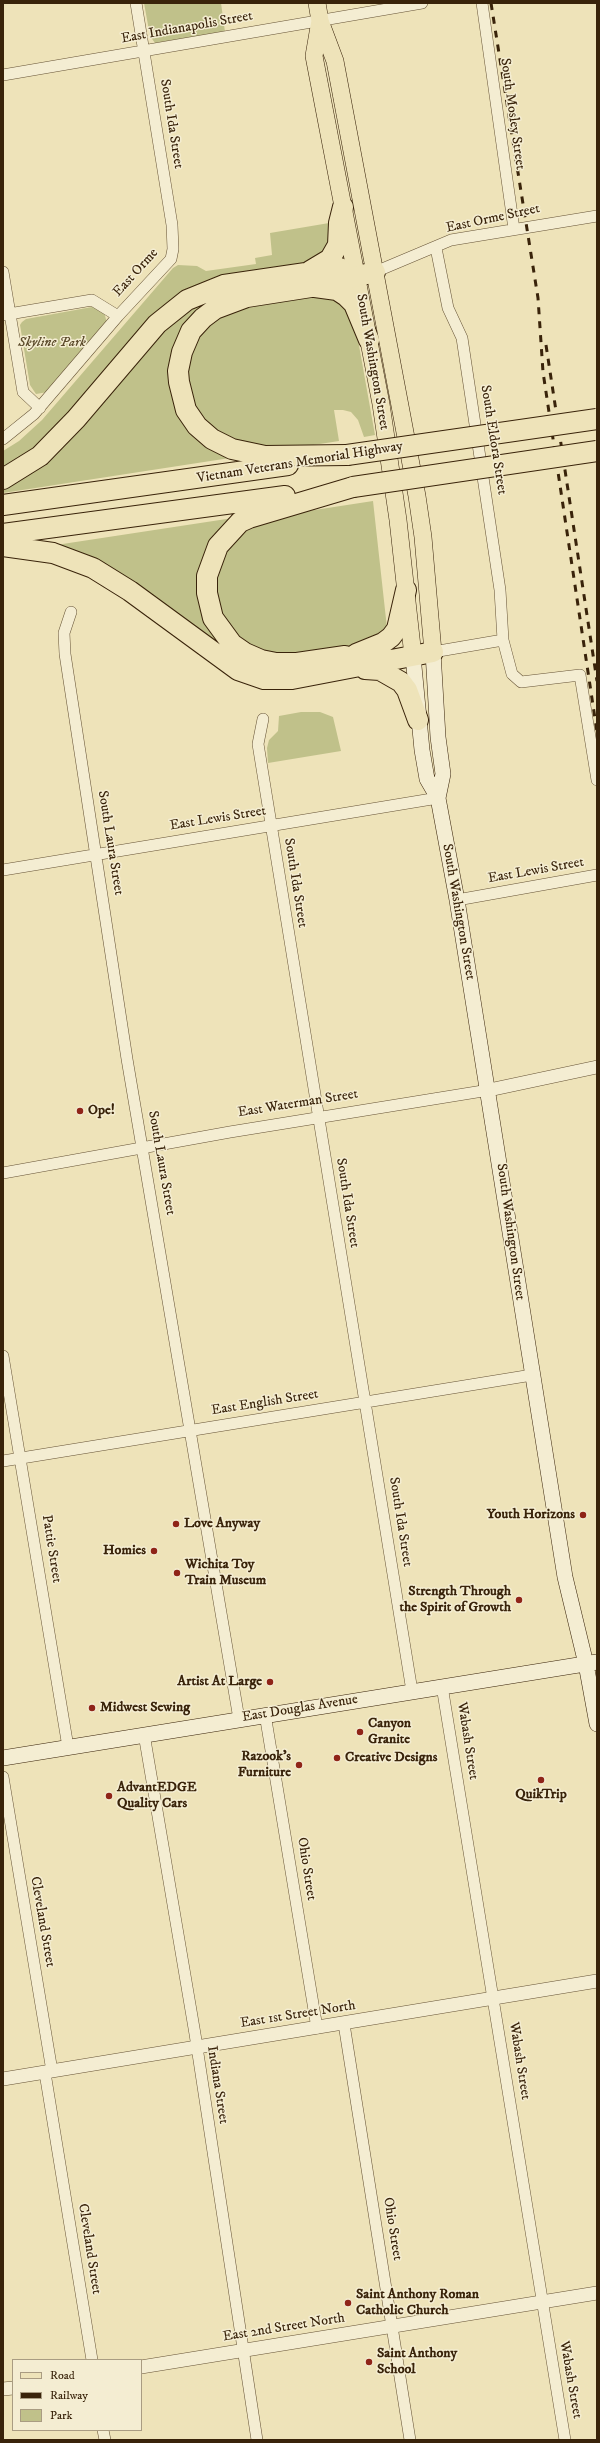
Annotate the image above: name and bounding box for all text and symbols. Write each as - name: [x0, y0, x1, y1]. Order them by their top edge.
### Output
- street label: East Indianapolis Street: [120, 8, 254, 48]
- street label: South Mosley Street: [496, 57, 528, 171]
- street label: South Ida Street: [156, 78, 186, 170]
- street label: East Orme Street: [445, 201, 541, 237]
- street label: East Orme: [110, 245, 162, 301]
- street label: South Washington Street: [352, 293, 392, 431]
- park label: Skyline Park: [18, 335, 86, 351]
- street label: South Eldora Street: [476, 384, 510, 496]
- street label: Vietnam Veterans Memorial Highway: [196, 438, 404, 488]
- street label: South Laura Street: [93, 789, 127, 897]
- street label: East Lewis Street: [169, 803, 267, 835]
- street label: South Ida Street: [280, 837, 310, 929]
- street label: South Washington Street: [438, 843, 478, 981]
- street label: East Lewis Street: [487, 854, 585, 888]
- street label: East Waterman Street: [237, 1086, 359, 1122]
- place label: Ope!: [88, 1103, 115, 1119]
- marker: Ope!: [75, 1106, 85, 1116]
- street label: South Laura Street: [144, 1109, 178, 1217]
- street label: South Ida Street: [332, 1157, 362, 1249]
- street label: South Washington Street: [492, 1162, 528, 1302]
- street label: East English Street: [210, 1386, 320, 1420]
- street label: South Ida Street: [385, 1476, 415, 1568]
- place label: Youth Horizons: [487, 1507, 575, 1523]
- marker: Youth Horizons: [578, 1510, 588, 1520]
- street label: Pattie Street: [37, 1514, 65, 1584]
- place label: Love Anyway: [184, 1516, 260, 1532]
- marker: Love Anyway: [171, 1519, 181, 1529]
- place label: Homies: [103, 1543, 146, 1559]
- marker: Homies: [149, 1546, 159, 1556]
- place label: Wichita Toy Train Museum: [185, 1557, 266, 1590]
- marker: Wichita Toy Train Museum: [172, 1568, 182, 1578]
- place label: Strength Through the Spirit of Growth: [399, 1584, 511, 1616]
- marker: Strength Through the Spirit of Growth: [514, 1595, 524, 1605]
- place label: Artist At Large: [177, 1674, 262, 1690]
- marker: Artist At Large: [265, 1677, 275, 1687]
- street label: East Douglas Avenue: [241, 1692, 359, 1726]
- place label: Midwest Sewing: [100, 1700, 190, 1716]
- street label: Wabash Street: [453, 1701, 481, 1781]
- marker: Midwest Sewing: [87, 1703, 97, 1713]
- place label: Canyon Granite: [368, 1716, 411, 1748]
- marker: Canyon Granite: [355, 1727, 365, 1737]
- place label: Razook's Furniture: [238, 1749, 291, 1782]
- place label: Creative Designs: [345, 1750, 438, 1766]
- marker: Creative Designs: [332, 1753, 342, 1763]
- marker: Razook's Furniture: [294, 1760, 304, 1770]
- marker: QuikTrip: [536, 1775, 546, 1785]
- place label: AdvantEDGE Quality Cars: [117, 1780, 197, 1812]
- place label: QuikTrip: [515, 1787, 567, 1803]
- marker: AdvantEDGE Quality Cars: [104, 1791, 114, 1801]
- street label: Ohio Street: [293, 1836, 319, 1902]
- street label: Cleveland Street: [26, 1875, 58, 1969]
- street label: East 1st Street North: [239, 1998, 357, 2032]
- street label: Wabash Street: [505, 2021, 533, 2101]
- street label: Indiana Street: [203, 2045, 231, 2125]
- street label: Ohio Street: [379, 2196, 405, 2262]
- street label: Cleveland Street: [74, 2202, 104, 2296]
- place label: Saint Anthony Roman Catholic Church: [356, 2287, 479, 2320]
- marker: Saint Anthony Roman Catholic Church: [343, 2298, 353, 2308]
- street label: East 2nd Street North: [222, 2310, 346, 2346]
- street label: Wabash Street: [555, 2340, 585, 2420]
- place label: Saint Anthony School: [377, 2346, 457, 2378]
- marker: Saint Anthony School: [364, 2357, 374, 2367]
- legend: [12, 2359, 142, 2431]
- text: Road: [50, 2368, 75, 2383]
- text: Railway: [50, 2388, 88, 2403]
- text: Park: [50, 2408, 72, 2423]

